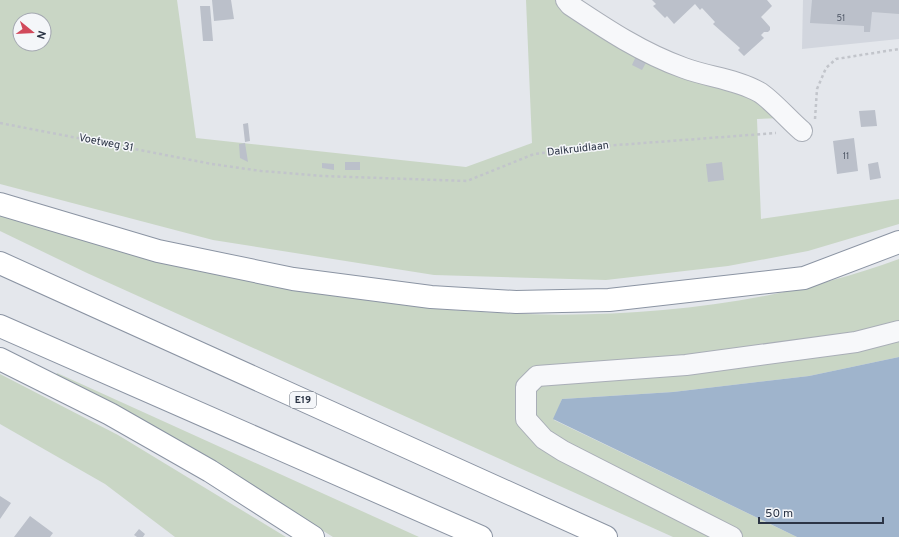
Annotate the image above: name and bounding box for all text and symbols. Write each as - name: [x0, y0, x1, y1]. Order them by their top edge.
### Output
- north arrow: [12, 12, 52, 52]
- house number: 51: [837, 13, 845, 24]
- text: N: [33, 29, 48, 41]
- street label: Voetweg 31: [77, 131, 135, 155]
- street label: Dalkruidlaan: [546, 138, 610, 160]
- house number: 11: [843, 151, 849, 162]
- road number: E19: [290, 392, 316, 408]
- scale bar: [759, 499, 883, 525]
- text: 50 m: [765, 506, 793, 522]

